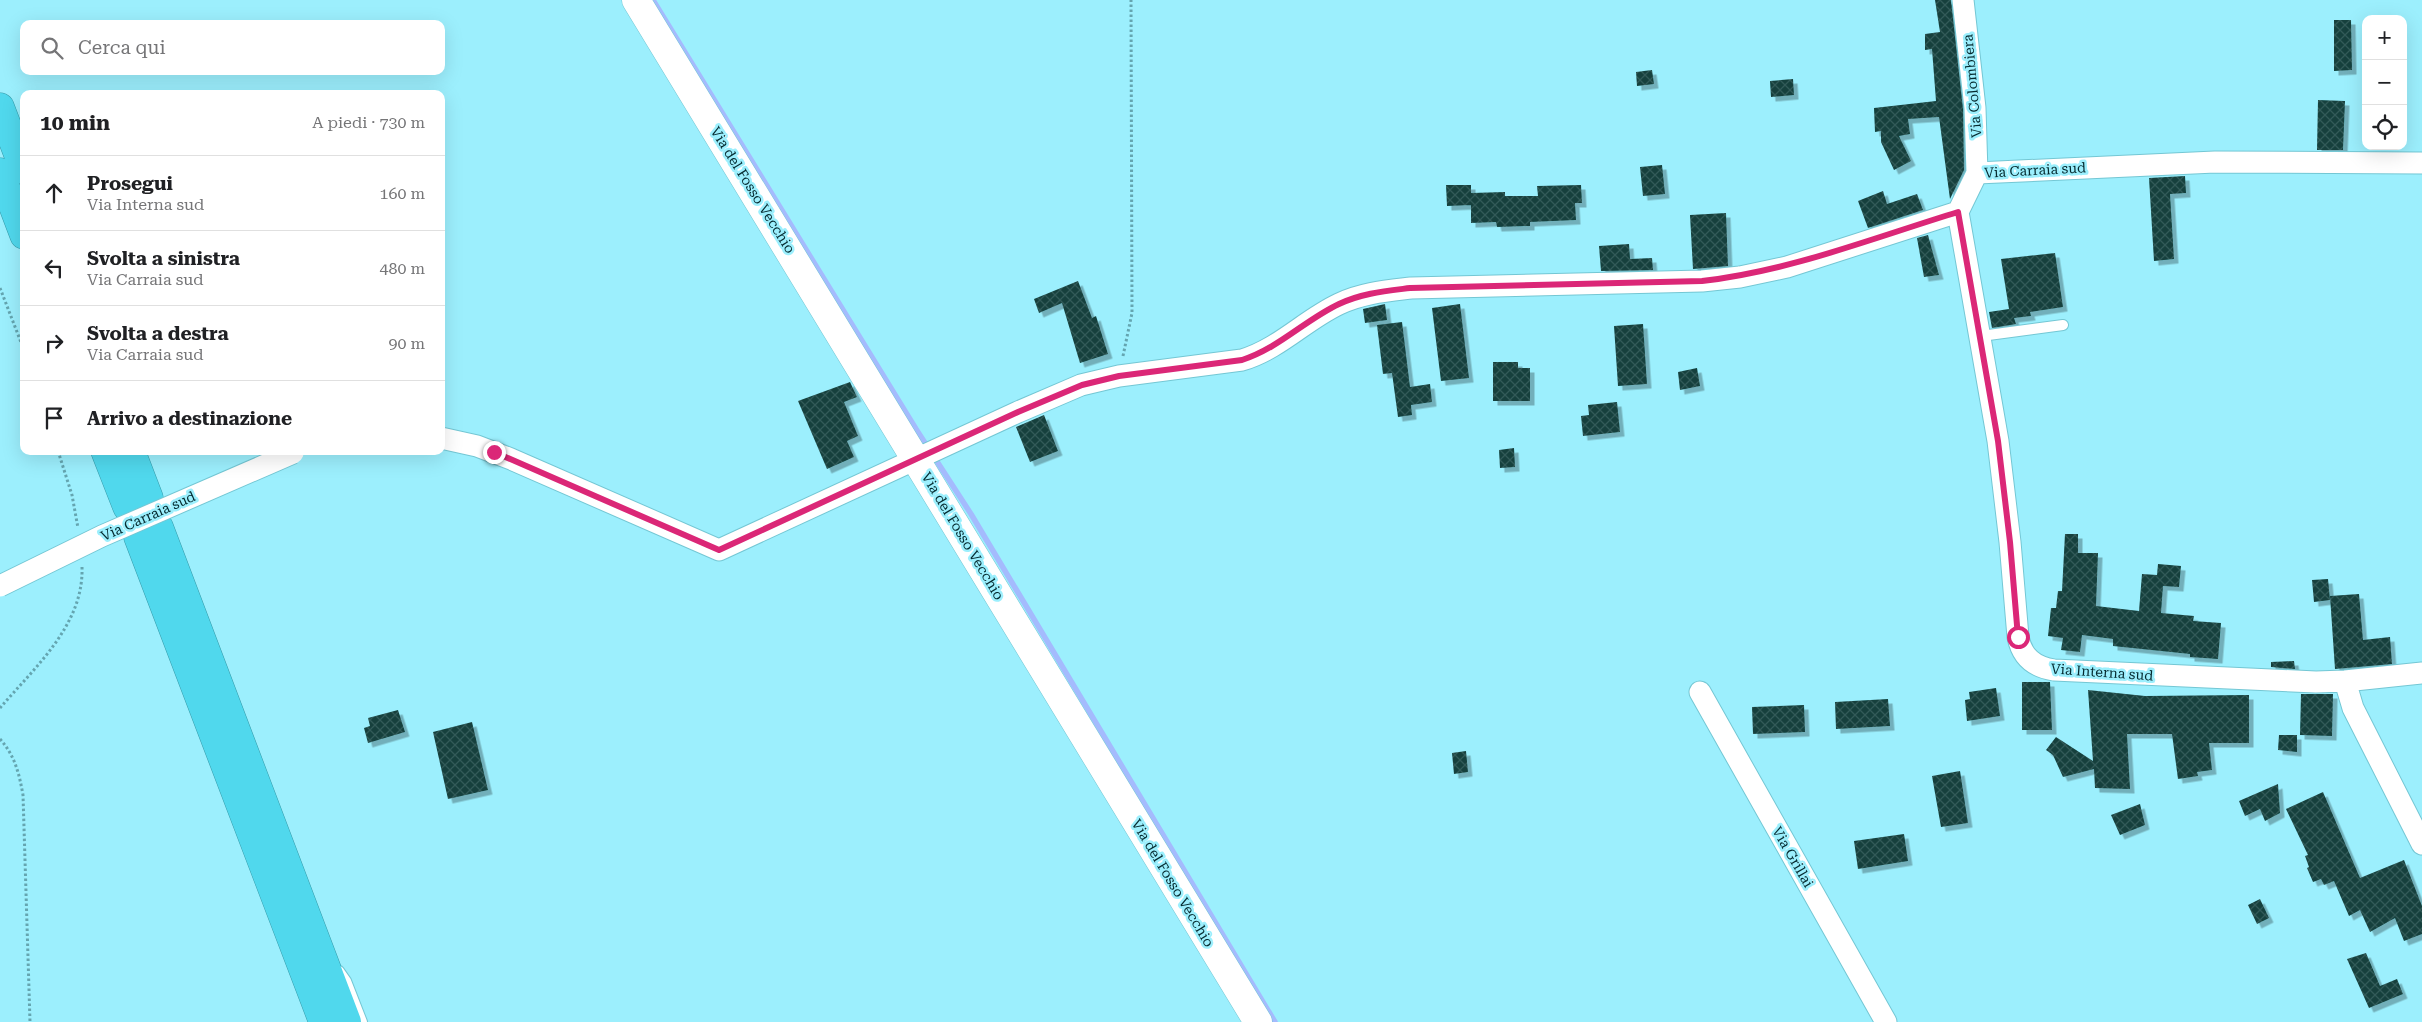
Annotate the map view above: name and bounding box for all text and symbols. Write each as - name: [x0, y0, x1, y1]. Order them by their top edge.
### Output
- map controls: [2362, 15, 2407, 150]
- button: +: [2362, 15, 2407, 60]
- search box: [20, 20, 445, 75]
- street label: Via Colombiera: [1959, 33, 1984, 138]
- icon: search: [38, 34, 66, 62]
- text: Cerca qui: [78, 36, 166, 59]
- button: −: [2362, 60, 2407, 105]
- button: locate: [2362, 105, 2407, 150]
- text: 10 min: [40, 111, 110, 135]
- text: A piedi · 730 m: [312, 113, 425, 132]
- street label: Via del Fosso Vecchio: [708, 124, 798, 256]
- street label: Via Carraia sud: [1984, 159, 2086, 181]
- text: Prosegui: [87, 172, 173, 195]
- icon: ahead: [40, 179, 68, 207]
- text: 160 m: [379, 184, 425, 203]
- text: Via Interna sud: [87, 195, 204, 214]
- text: Svolta a sinistra: [87, 247, 240, 270]
- icon: left: [40, 254, 68, 282]
- text: 480 m: [379, 259, 425, 278]
- text: Via Carraia sud: [87, 270, 203, 289]
- text: Svolta a destra: [87, 322, 229, 345]
- icon: right: [40, 329, 68, 357]
- text: 90 m: [388, 334, 425, 353]
- text: Via Carraia sud: [87, 345, 203, 364]
- icon: arrive: [40, 404, 68, 432]
- text: Arrivo a destinazione: [87, 407, 292, 430]
- route end: [483, 441, 506, 464]
- street label: Via del Fosso Vecchio: [919, 469, 1007, 603]
- street label: Via Carraia sud: [98, 488, 198, 544]
- route start: [2007, 626, 2030, 649]
- street label: Via Interna sud: [2050, 660, 2154, 684]
- street label: Via del Fosso Vecchio: [1129, 816, 1217, 950]
- street label: Via Grillai: [1769, 824, 1817, 891]

